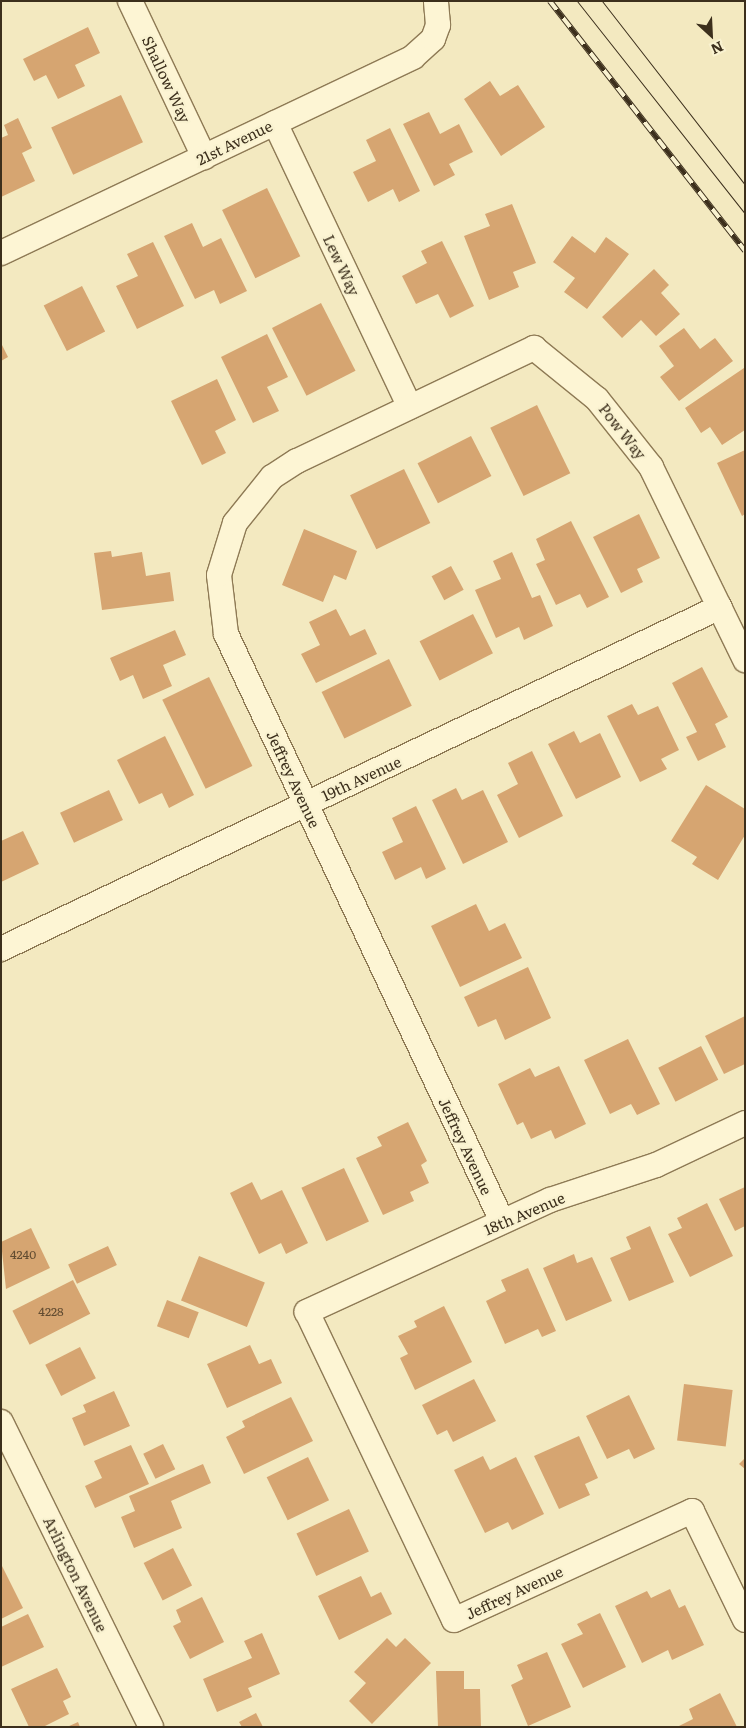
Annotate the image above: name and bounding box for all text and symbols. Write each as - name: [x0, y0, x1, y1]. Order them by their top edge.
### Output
- north arrow: [686, 10, 736, 60]
- street label: Shallow Way: [139, 33, 195, 125]
- text: N: [708, 37, 727, 60]
- street label: 21st Avenue: [193, 116, 275, 168]
- street label: Lew Way: [320, 232, 364, 298]
- street label: Pow Way: [596, 400, 650, 462]
- street label: Jeffrey Avenue: [264, 728, 324, 830]
- street label: 19th Avenue: [318, 752, 404, 804]
- street label: Jeffrey Avenue: [436, 1095, 496, 1197]
- street label: 18th Avenue: [481, 1188, 567, 1238]
- house number: 4240: [10, 1248, 36, 1262]
- house number: 4228: [38, 1305, 64, 1319]
- street label: Arlington Avenue: [40, 1513, 112, 1635]
- street label: Jeffrey Avenue: [463, 1562, 565, 1622]

